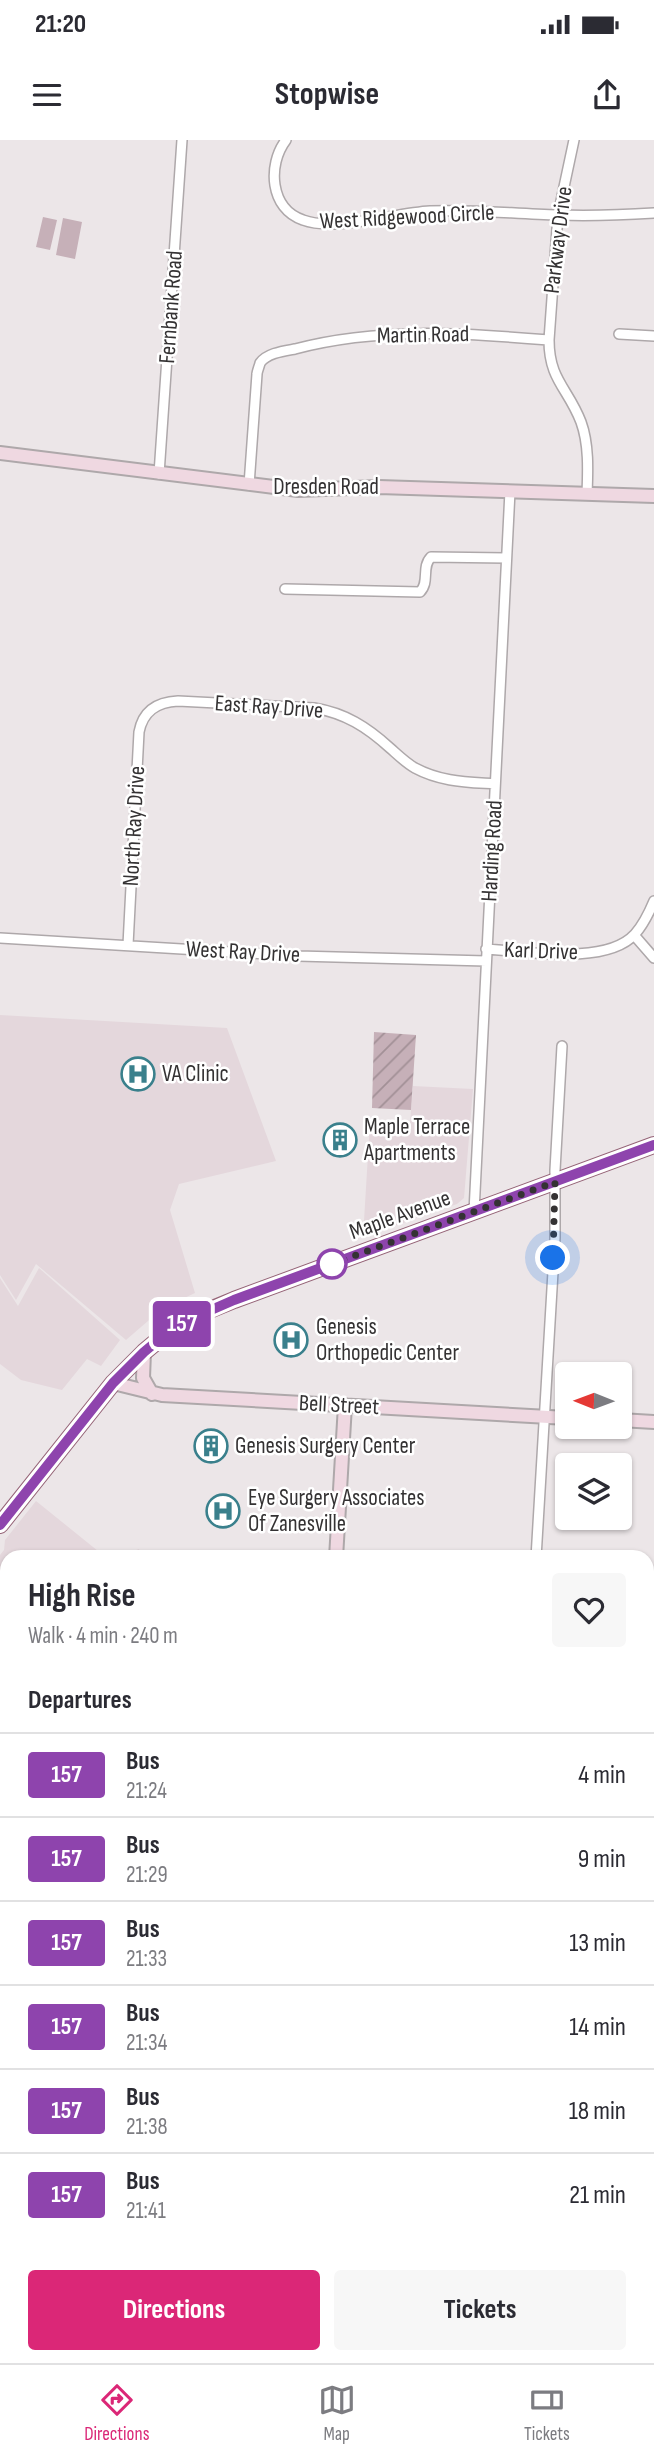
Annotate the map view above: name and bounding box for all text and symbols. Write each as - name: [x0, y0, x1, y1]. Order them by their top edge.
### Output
- text: 21:20: [35, 9, 86, 40]
- text: Stopwise: [275, 75, 379, 114]
- icon: menu: [28, 76, 66, 114]
- icon: share: [588, 76, 626, 114]
- street label: Parkway Drive: [538, 185, 578, 295]
- street label: West Ridgewood Circle: [319, 198, 495, 236]
- street label: Fernbank Road: [153, 250, 189, 364]
- street label: Martin Road: [377, 320, 469, 350]
- street label: Dresden Road: [273, 473, 379, 501]
- street label: East Ray Drive: [214, 689, 324, 725]
- street label: North Ray Drive: [117, 765, 151, 887]
- street label: Harding Road: [475, 800, 509, 902]
- street label: West Ray Drive: [185, 935, 301, 969]
- street label: Karl Drive: [504, 936, 578, 966]
- hospital icon: VA Clinic: [119, 1055, 157, 1093]
- place label: VA Clinic: [162, 1060, 229, 1088]
- place label: Maple Terrace Apartments: [363, 1113, 470, 1167]
- building icon: Maple Terrace Apartments: [321, 1121, 359, 1159]
- street label: Maple Avenue: [346, 1184, 454, 1246]
- your location: [535, 1240, 570, 1275]
- unlabelled marker: [317, 1249, 347, 1279]
- line badge: 157: [142, 1301, 222, 1347]
- text: 157: [167, 1309, 197, 1338]
- place label: Genesis Orthopedic Center: [316, 1313, 459, 1367]
- hospital icon: Genesis Orthopedic Center: [272, 1321, 310, 1359]
- north arrow: [555, 1362, 632, 1438]
- map controls: [555, 1362, 632, 1530]
- street label: Bell Street: [298, 1389, 380, 1421]
- building icon: Genesis Surgery Center: [192, 1427, 230, 1465]
- place label: Genesis Surgery Center: [235, 1432, 416, 1460]
- button: layers: [555, 1453, 632, 1530]
- place label: Eye Surgery Associates Of Zanesville: [248, 1484, 425, 1538]
- hospital icon: Eye Surgery Associates Of Zanesville: [204, 1492, 242, 1530]
- button: heart: [552, 1573, 626, 1647]
- text: High Rise: [28, 1576, 136, 1616]
- text: Walk · 4 min · 240 m: [28, 1622, 178, 1650]
- text: Departures: [28, 1685, 132, 1716]
- text: Bus: [126, 1746, 160, 1777]
- text: 157: [51, 1760, 82, 1789]
- text: 4 min: [578, 1760, 626, 1791]
- text: 21:24: [126, 1777, 167, 1805]
- text: Bus: [126, 1830, 160, 1861]
- text: 157: [51, 1844, 82, 1873]
- text: 9 min: [578, 1844, 626, 1875]
- text: 21:29: [126, 1861, 168, 1889]
- text: Bus: [126, 1914, 160, 1945]
- text: 157: [51, 1928, 82, 1957]
- text: 13 min: [569, 1928, 626, 1959]
- text: 21:33: [126, 1945, 167, 1973]
- text: Bus: [126, 1998, 160, 2029]
- text: 157: [51, 2012, 82, 2041]
- text: 14 min: [569, 2012, 626, 2043]
- text: 21:34: [126, 2029, 167, 2057]
- text: Bus: [126, 2082, 160, 2113]
- text: 157: [51, 2096, 82, 2125]
- text: 18 min: [569, 2096, 626, 2127]
- text: 21:38: [126, 2113, 168, 2141]
- text: Bus: [126, 2166, 160, 2197]
- text: 157: [51, 2180, 82, 2209]
- text: 21 min: [569, 2180, 626, 2211]
- text: 21:41: [126, 2197, 166, 2225]
- button: Directions: [28, 2270, 320, 2350]
- button: Tickets: [334, 2270, 626, 2350]
- tab: Directions: [84, 2381, 149, 2446]
- tab: Map: [318, 2381, 356, 2446]
- tab: Tickets: [524, 2381, 570, 2446]

